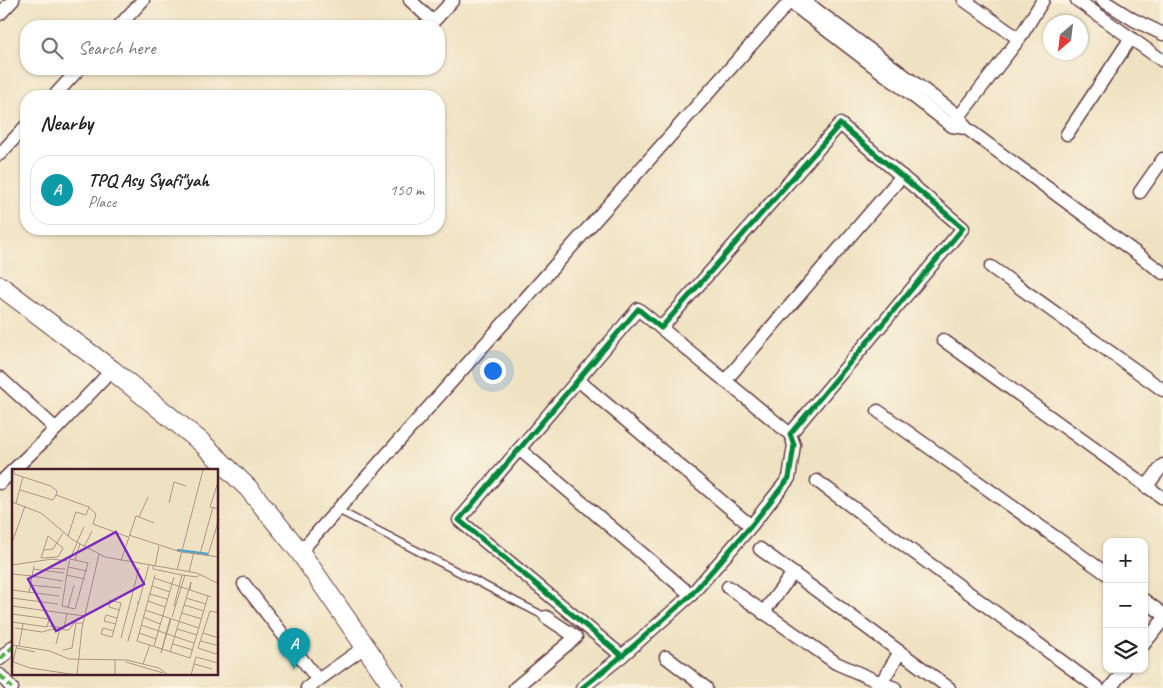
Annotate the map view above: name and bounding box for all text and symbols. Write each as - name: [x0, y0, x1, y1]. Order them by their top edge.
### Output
- north arrow: [1043, 15, 1088, 60]
- search box: [20, 20, 445, 75]
- icon: search: [38, 34, 66, 62]
- text: Search here: [78, 36, 155, 60]
- text: Nearby: [40, 110, 93, 136]
- text: TPQ Asy Syafi"yah: [88, 168, 209, 192]
- text: A: [53, 180, 61, 200]
- text: 150 m: [390, 180, 424, 200]
- text: Place: [88, 192, 116, 212]
- your location: [480, 358, 506, 384]
- inset map: [12, 469, 219, 676]
- map controls: [1103, 538, 1148, 673]
- button: +: [1103, 538, 1148, 583]
- button: −: [1103, 583, 1148, 628]
- pin: A: [278, 628, 310, 669]
- button: layers: [1103, 628, 1148, 673]

